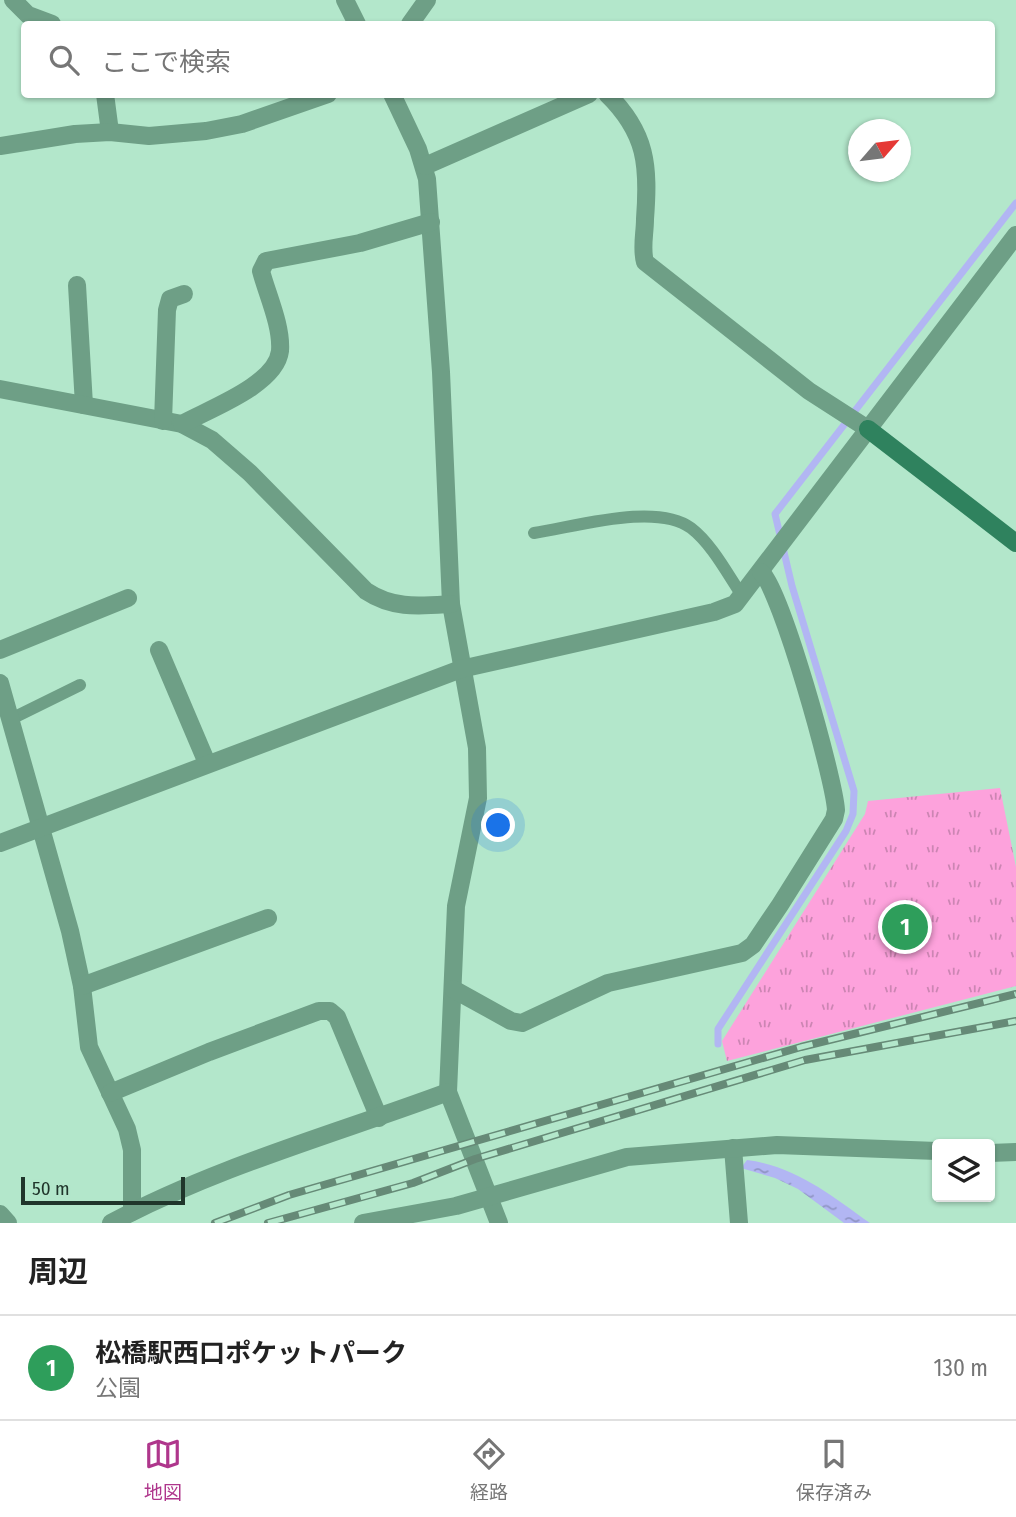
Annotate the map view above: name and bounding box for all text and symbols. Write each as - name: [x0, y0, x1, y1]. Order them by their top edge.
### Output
- search box: [21, 21, 995, 98]
- icon: search: [45, 41, 83, 79]
- text: ここで検索: [101, 47, 231, 78]
- north arrow: [848, 119, 911, 182]
- your location: [481, 808, 515, 842]
- pin: 1: [882, 901, 928, 953]
- map controls: [932, 1139, 995, 1202]
- button: layers: [932, 1139, 995, 1202]
- scale bar: [21, 1174, 186, 1206]
- text: 50 m: [32, 1177, 70, 1200]
- text: 周辺: [28, 1254, 88, 1290]
- text: 松橋駅西口ポケットパーク: [95, 1338, 407, 1369]
- text: 1: [46, 1354, 56, 1382]
- text: 130 m: [934, 1354, 988, 1382]
- text: 公園: [95, 1374, 141, 1402]
- tab: 地図: [144, 1435, 182, 1504]
- tab: 経路: [470, 1435, 508, 1504]
- tab: 保存済み: [796, 1435, 872, 1504]

